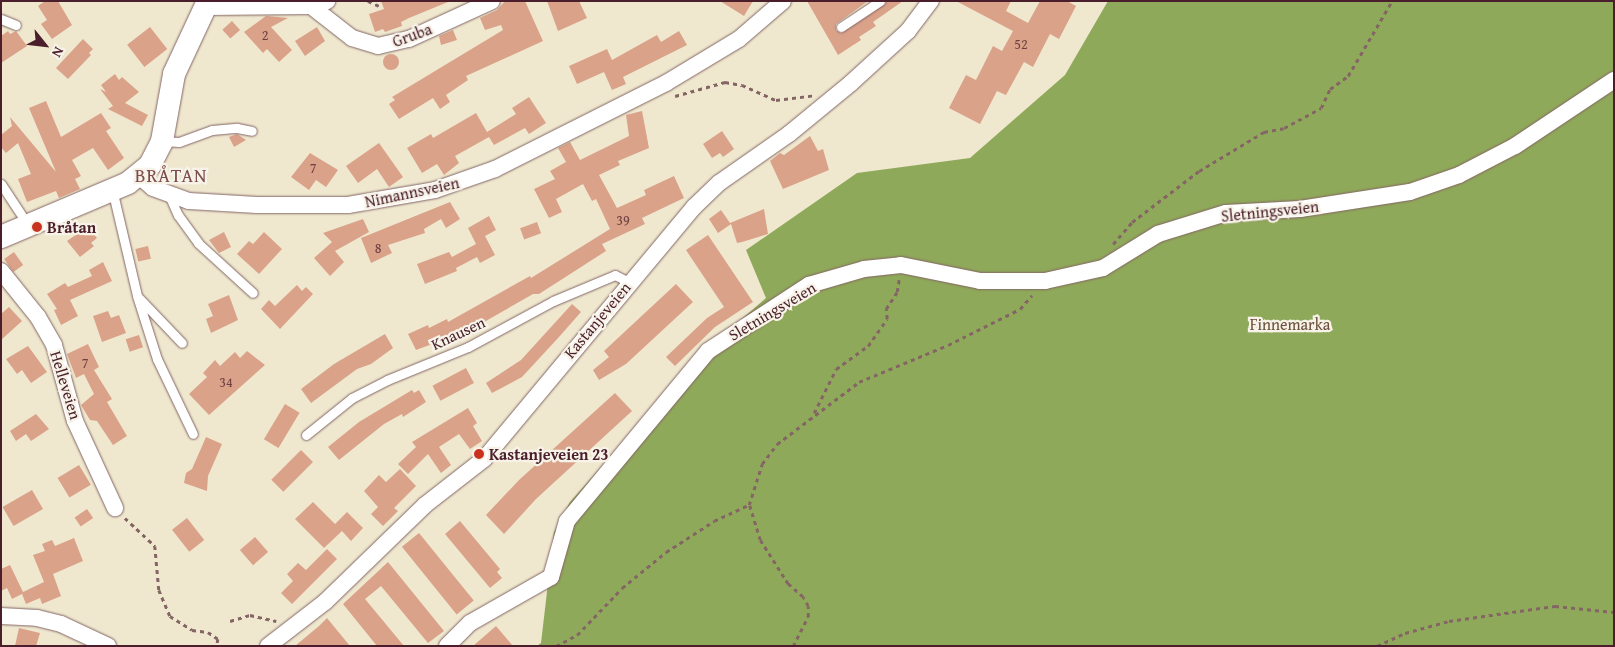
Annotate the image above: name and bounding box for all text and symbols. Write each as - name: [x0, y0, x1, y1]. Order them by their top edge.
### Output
- street label: Gruba: [390, 19, 434, 51]
- north arrow: [20, 20, 70, 70]
- house number: 2: [262, 27, 268, 43]
- house number: 52: [1014, 36, 1028, 52]
- text: N: [47, 43, 69, 61]
- house number: 7: [310, 160, 316, 176]
- district label: BRÅTAN: [134, 165, 208, 187]
- street label: Nimannsveien: [363, 173, 461, 211]
- street label: Sletningsveien: [1220, 196, 1320, 226]
- house number: 39: [616, 212, 630, 228]
- place label: Bråtan: [47, 217, 96, 237]
- marker: Bråtan: [31, 221, 43, 233]
- house number: 8: [375, 240, 381, 256]
- street label: Sletningsveien: [725, 277, 819, 345]
- street label: Kastanjeveien: [560, 278, 634, 362]
- street label: Knausen: [428, 312, 488, 354]
- park label: Finnemarka: [1250, 314, 1330, 334]
- street label: Helleveien: [46, 348, 86, 422]
- house number: 7: [82, 355, 88, 371]
- house number: 34: [219, 374, 233, 390]
- place label: Kastanjeveien 23: [489, 444, 609, 464]
- marker: Kastanjeveien 23: [473, 448, 485, 460]

